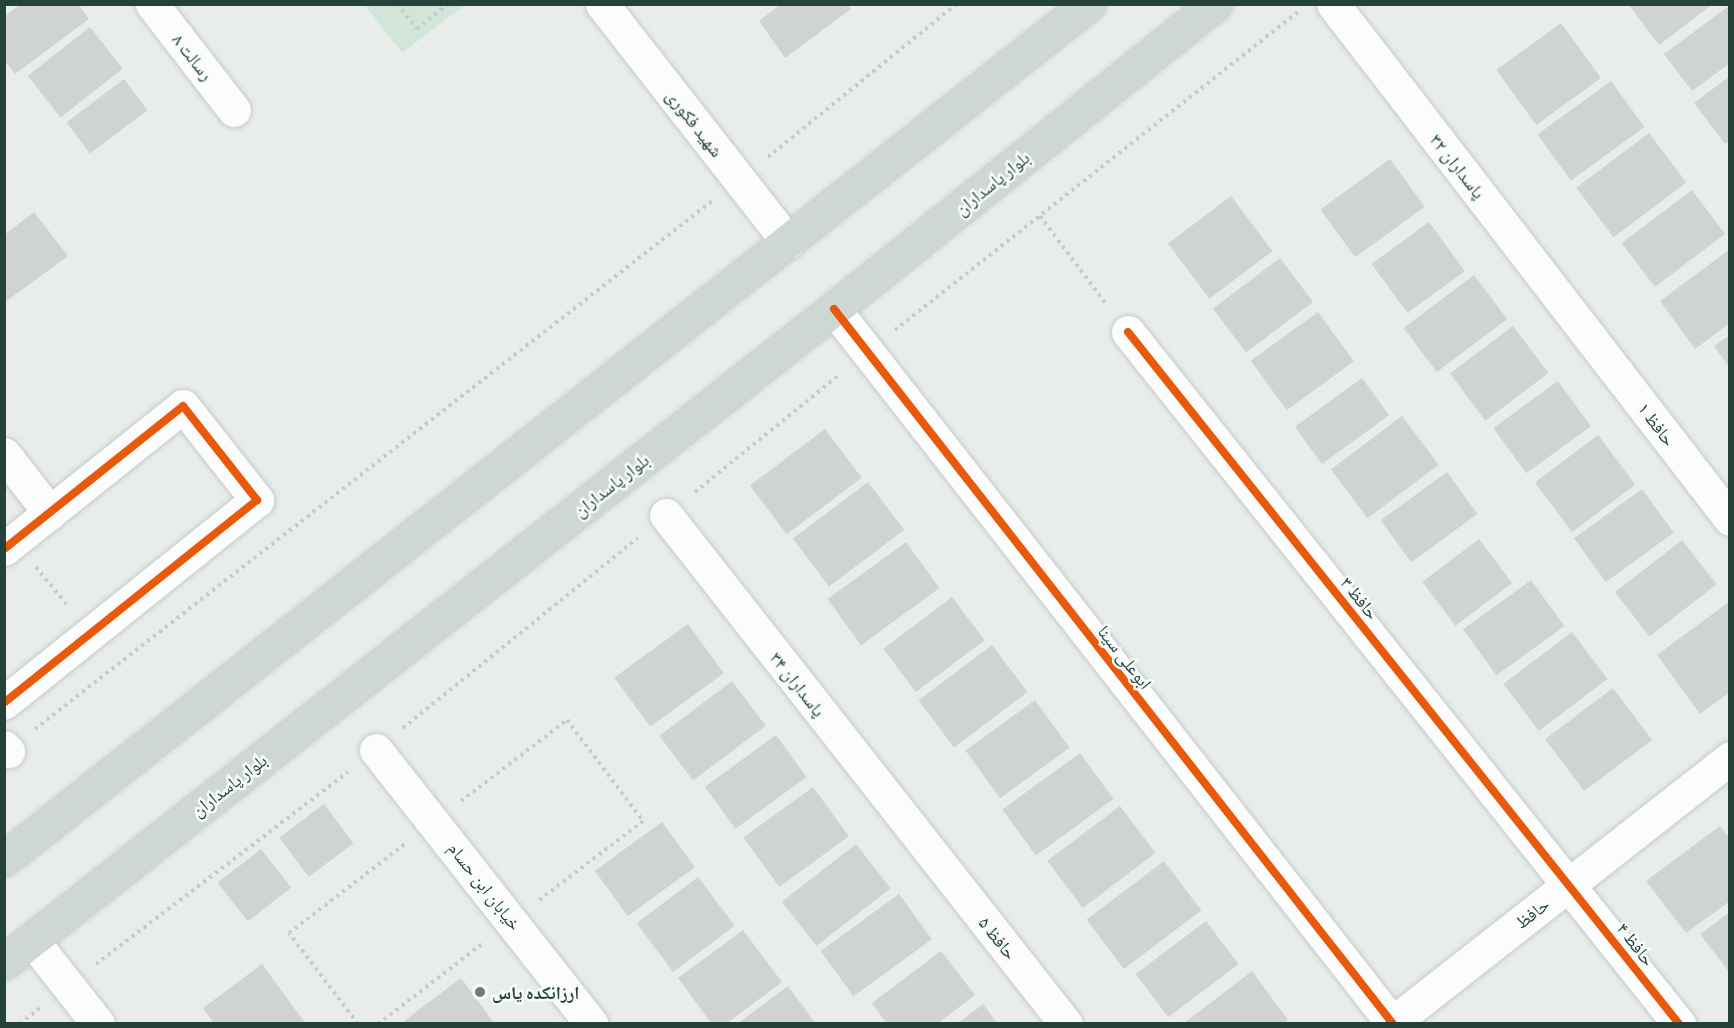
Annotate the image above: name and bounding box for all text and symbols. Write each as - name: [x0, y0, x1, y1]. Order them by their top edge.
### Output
- street label: رسالت ۸: [168, 29, 218, 85]
- street label: شهید فکوری: [662, 85, 728, 161]
- street label: پاسداران ۳۲: [1426, 129, 1490, 203]
- street label: بلوار پاسداران: [950, 146, 1034, 220]
- street label: حافظ ۱: [1634, 398, 1680, 450]
- street label: بلوار پاسداران: [569, 449, 653, 521]
- street label: حافظ ۳: [1336, 572, 1384, 624]
- street label: ابوعلی سینا: [1093, 621, 1157, 693]
- street label: پاسداران ۳۴: [766, 647, 830, 721]
- street label: بلوار پاسداران: [187, 749, 271, 821]
- street label: خیابان ابن حسام: [444, 838, 526, 934]
- street label: حافظ: [1511, 893, 1553, 933]
- street label: حافظ ۵: [974, 912, 1022, 964]
- street label: حافظ ۴: [1612, 918, 1660, 970]
- place label: ارزانکده یاس: [492, 981, 579, 1003]
- marker: ارزانکده یاس: [473, 985, 487, 999]

